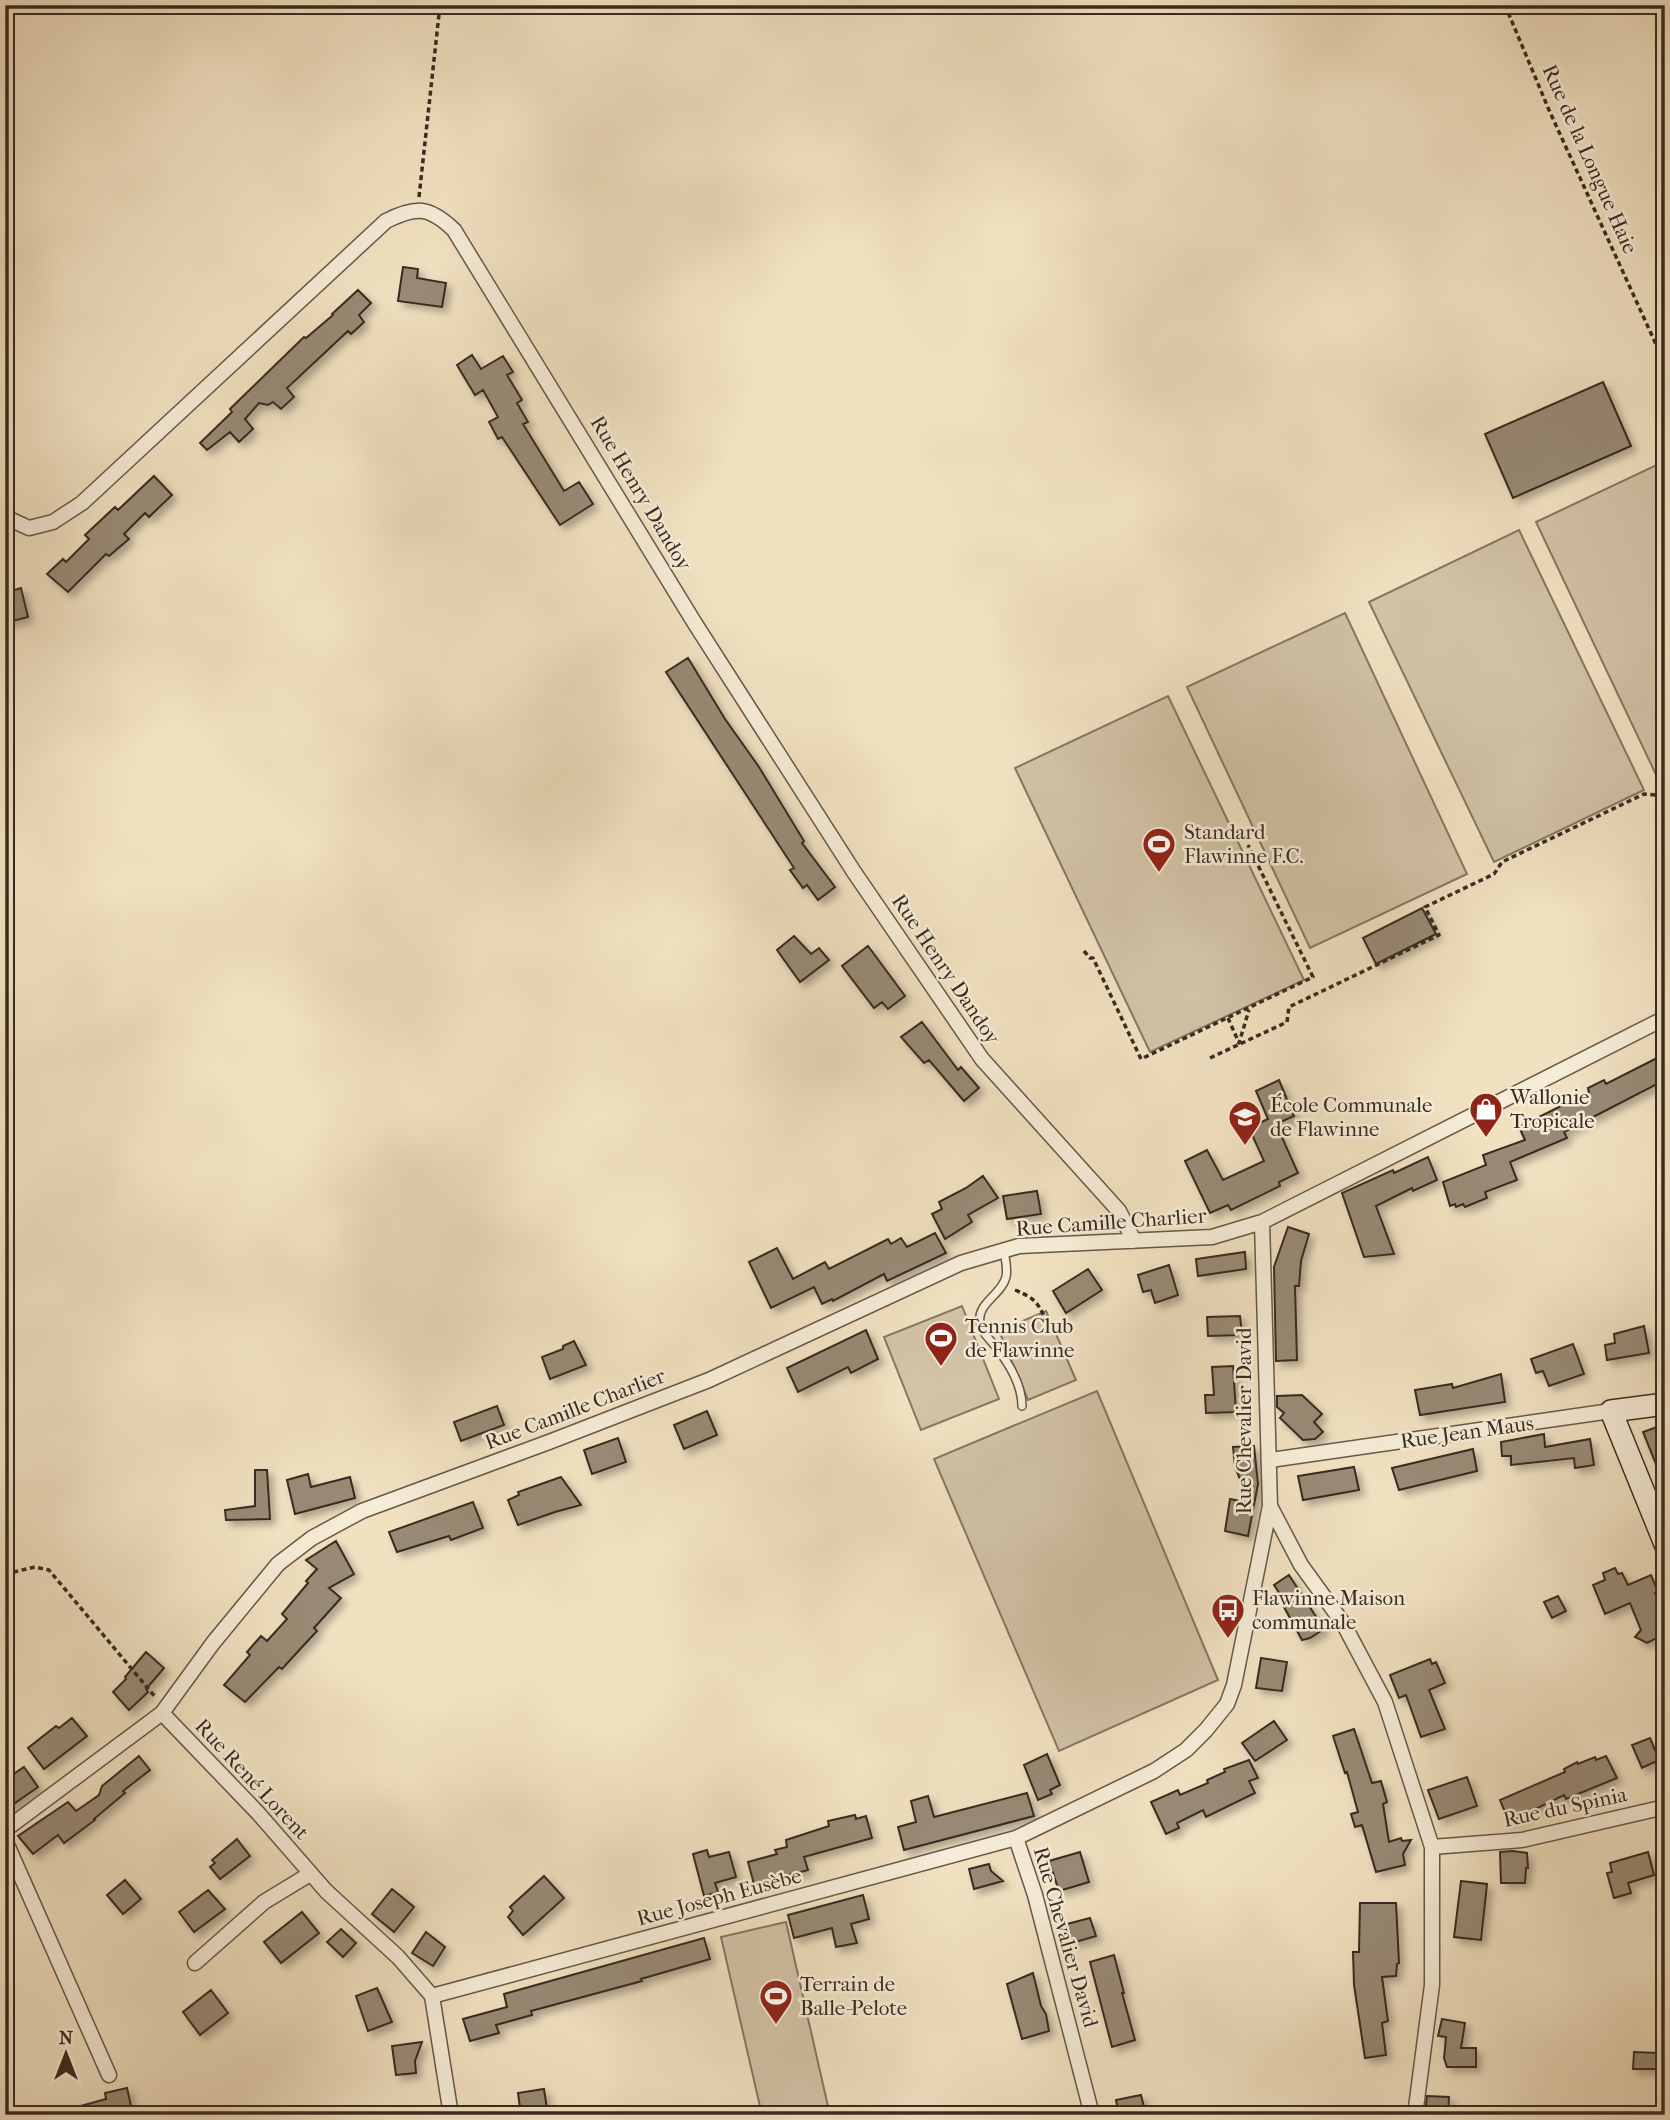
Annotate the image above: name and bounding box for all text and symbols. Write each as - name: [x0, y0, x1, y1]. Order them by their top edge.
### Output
- street label: Rue de la Longue Haie: [1537, 61, 1643, 257]
- street label: Rue Henry Dandoy: [585, 412, 697, 575]
- place label: Standard Flawinne F.C.: [1184, 820, 1303, 868]
- sports icon: Standard Flawinne F.C.: [1140, 825, 1178, 874]
- street label: Rue Henry Dandoy: [887, 890, 1006, 1049]
- place label: Wallonie Tropicale: [1509, 1085, 1595, 1133]
- shop icon: Wallonie Tropicale: [1467, 1090, 1505, 1139]
- place label: École Communale de Flawinne: [1270, 1093, 1432, 1141]
- school or university icon: École Communale de Flawinne: [1226, 1098, 1264, 1147]
- street label: Rue Camille Charlier: [1015, 1203, 1207, 1241]
- place label: Tennis Club de Flawinne: [965, 1314, 1074, 1362]
- sports icon: Tennis Club de Flawinne: [922, 1319, 960, 1368]
- street label: Rue Chevalier David: [1232, 1327, 1256, 1514]
- street label: Rue Camille Charlier: [482, 1364, 669, 1454]
- street label: Rue Jean Maus: [1399, 1411, 1535, 1453]
- place label: Flawinne Maison communale: [1252, 1586, 1405, 1634]
- bus stop icon: Flawinne Maison communale: [1209, 1591, 1247, 1640]
- street label: Rue René Lorent: [190, 1714, 314, 1845]
- street label: Rue du Spinia: [1501, 1782, 1629, 1832]
- street label: Rue Chevalier David: [1029, 1844, 1103, 2031]
- street label: Rue Joseph Eusèbe: [634, 1863, 804, 1931]
- place label: Terrain de Balle-Pelote: [800, 1972, 907, 2020]
- sports icon: Terrain de Balle-Pelote: [757, 1977, 795, 2026]
- north arrow: [32, 2018, 102, 2088]
- text: N: [59, 2027, 74, 2049]

